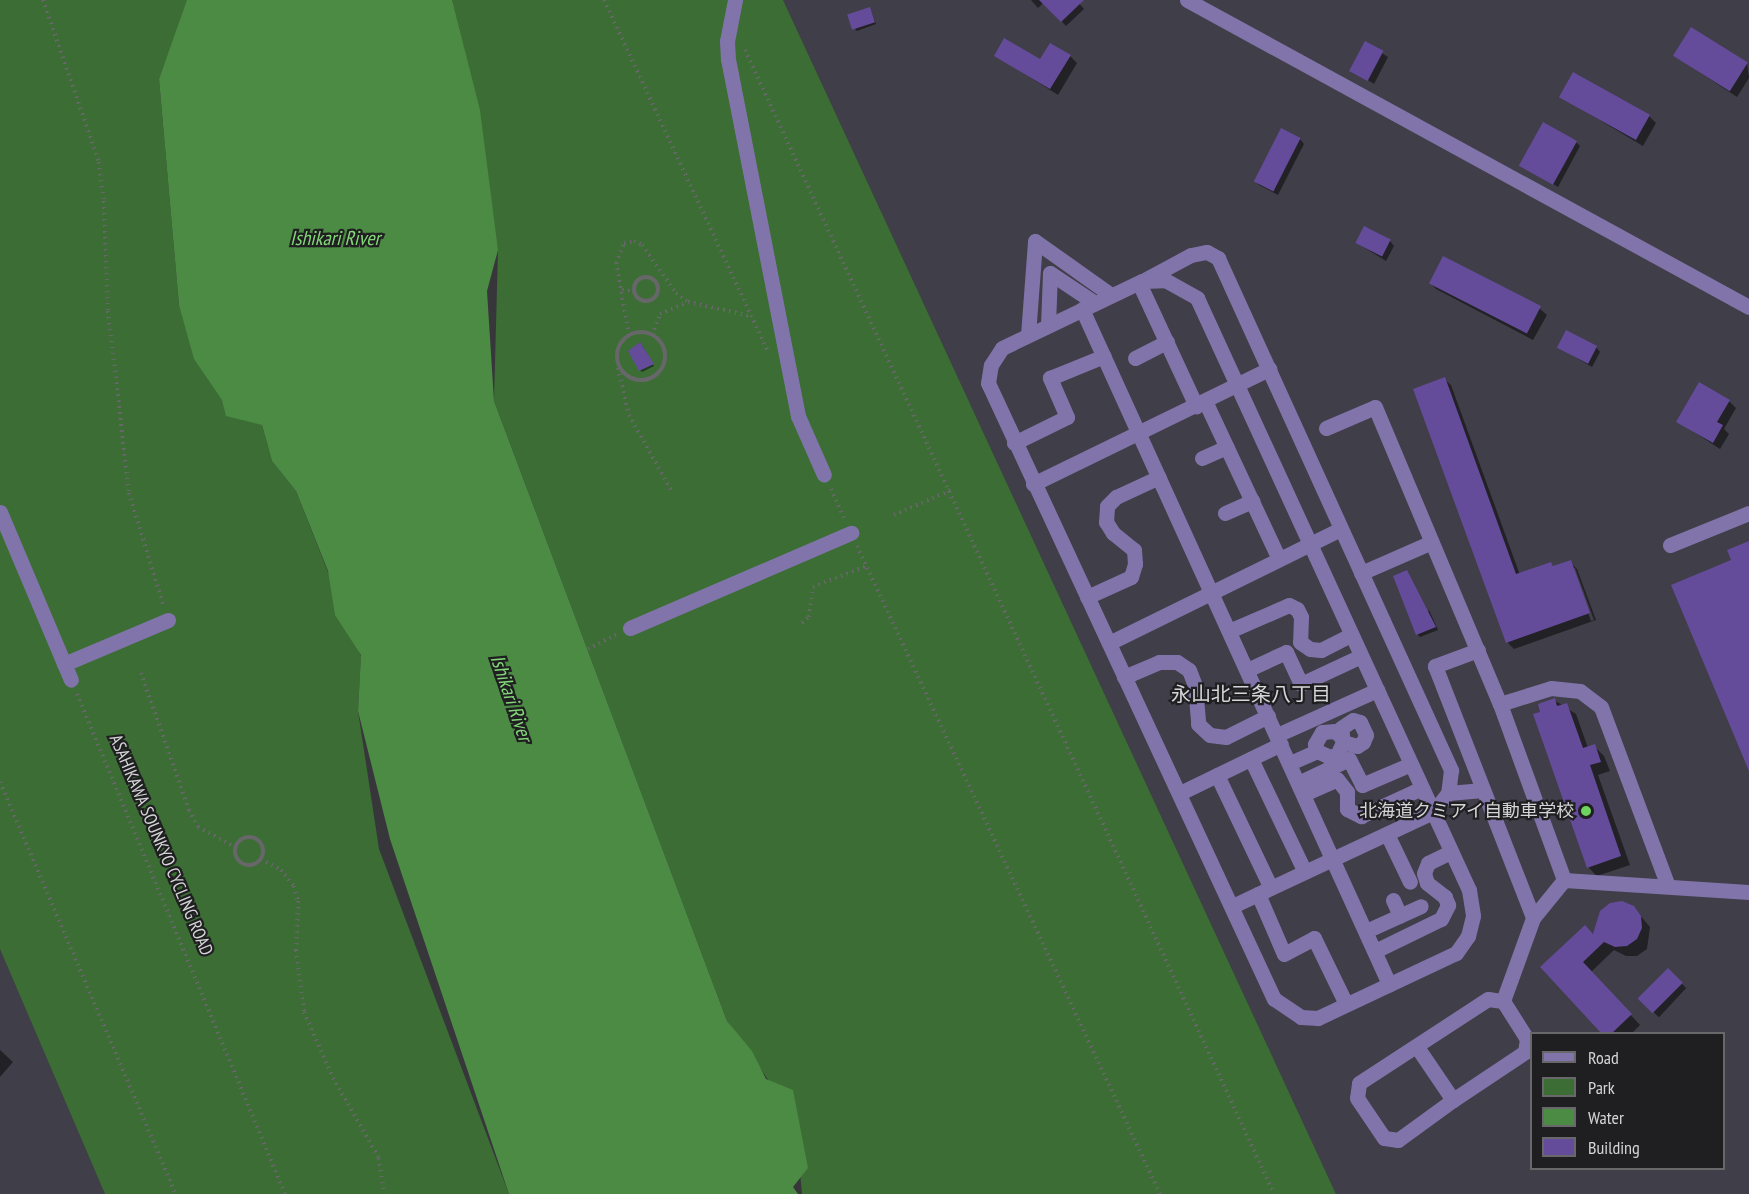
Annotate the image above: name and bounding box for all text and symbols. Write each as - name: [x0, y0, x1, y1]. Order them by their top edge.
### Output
- water label: Ishikari River: [290, 226, 380, 250]
- water label: Ishikari River: [485, 652, 537, 744]
- district label: 永山北三条八丁目: [1171, 682, 1331, 706]
- street label: ASAHIKAWA SOUNKYO CYCLING ROAD: [104, 731, 218, 959]
- place label: 北海道クミアイ自動車学校: [1358, 800, 1574, 822]
- marker: 北海道クミアイ自動車学校: [1579, 804, 1593, 818]
- legend: [1530, 1032, 1725, 1170]
- text: Road: [1588, 1046, 1619, 1069]
- text: Park: [1588, 1076, 1615, 1099]
- text: Water: [1588, 1106, 1624, 1129]
- text: Building: [1588, 1136, 1640, 1159]

